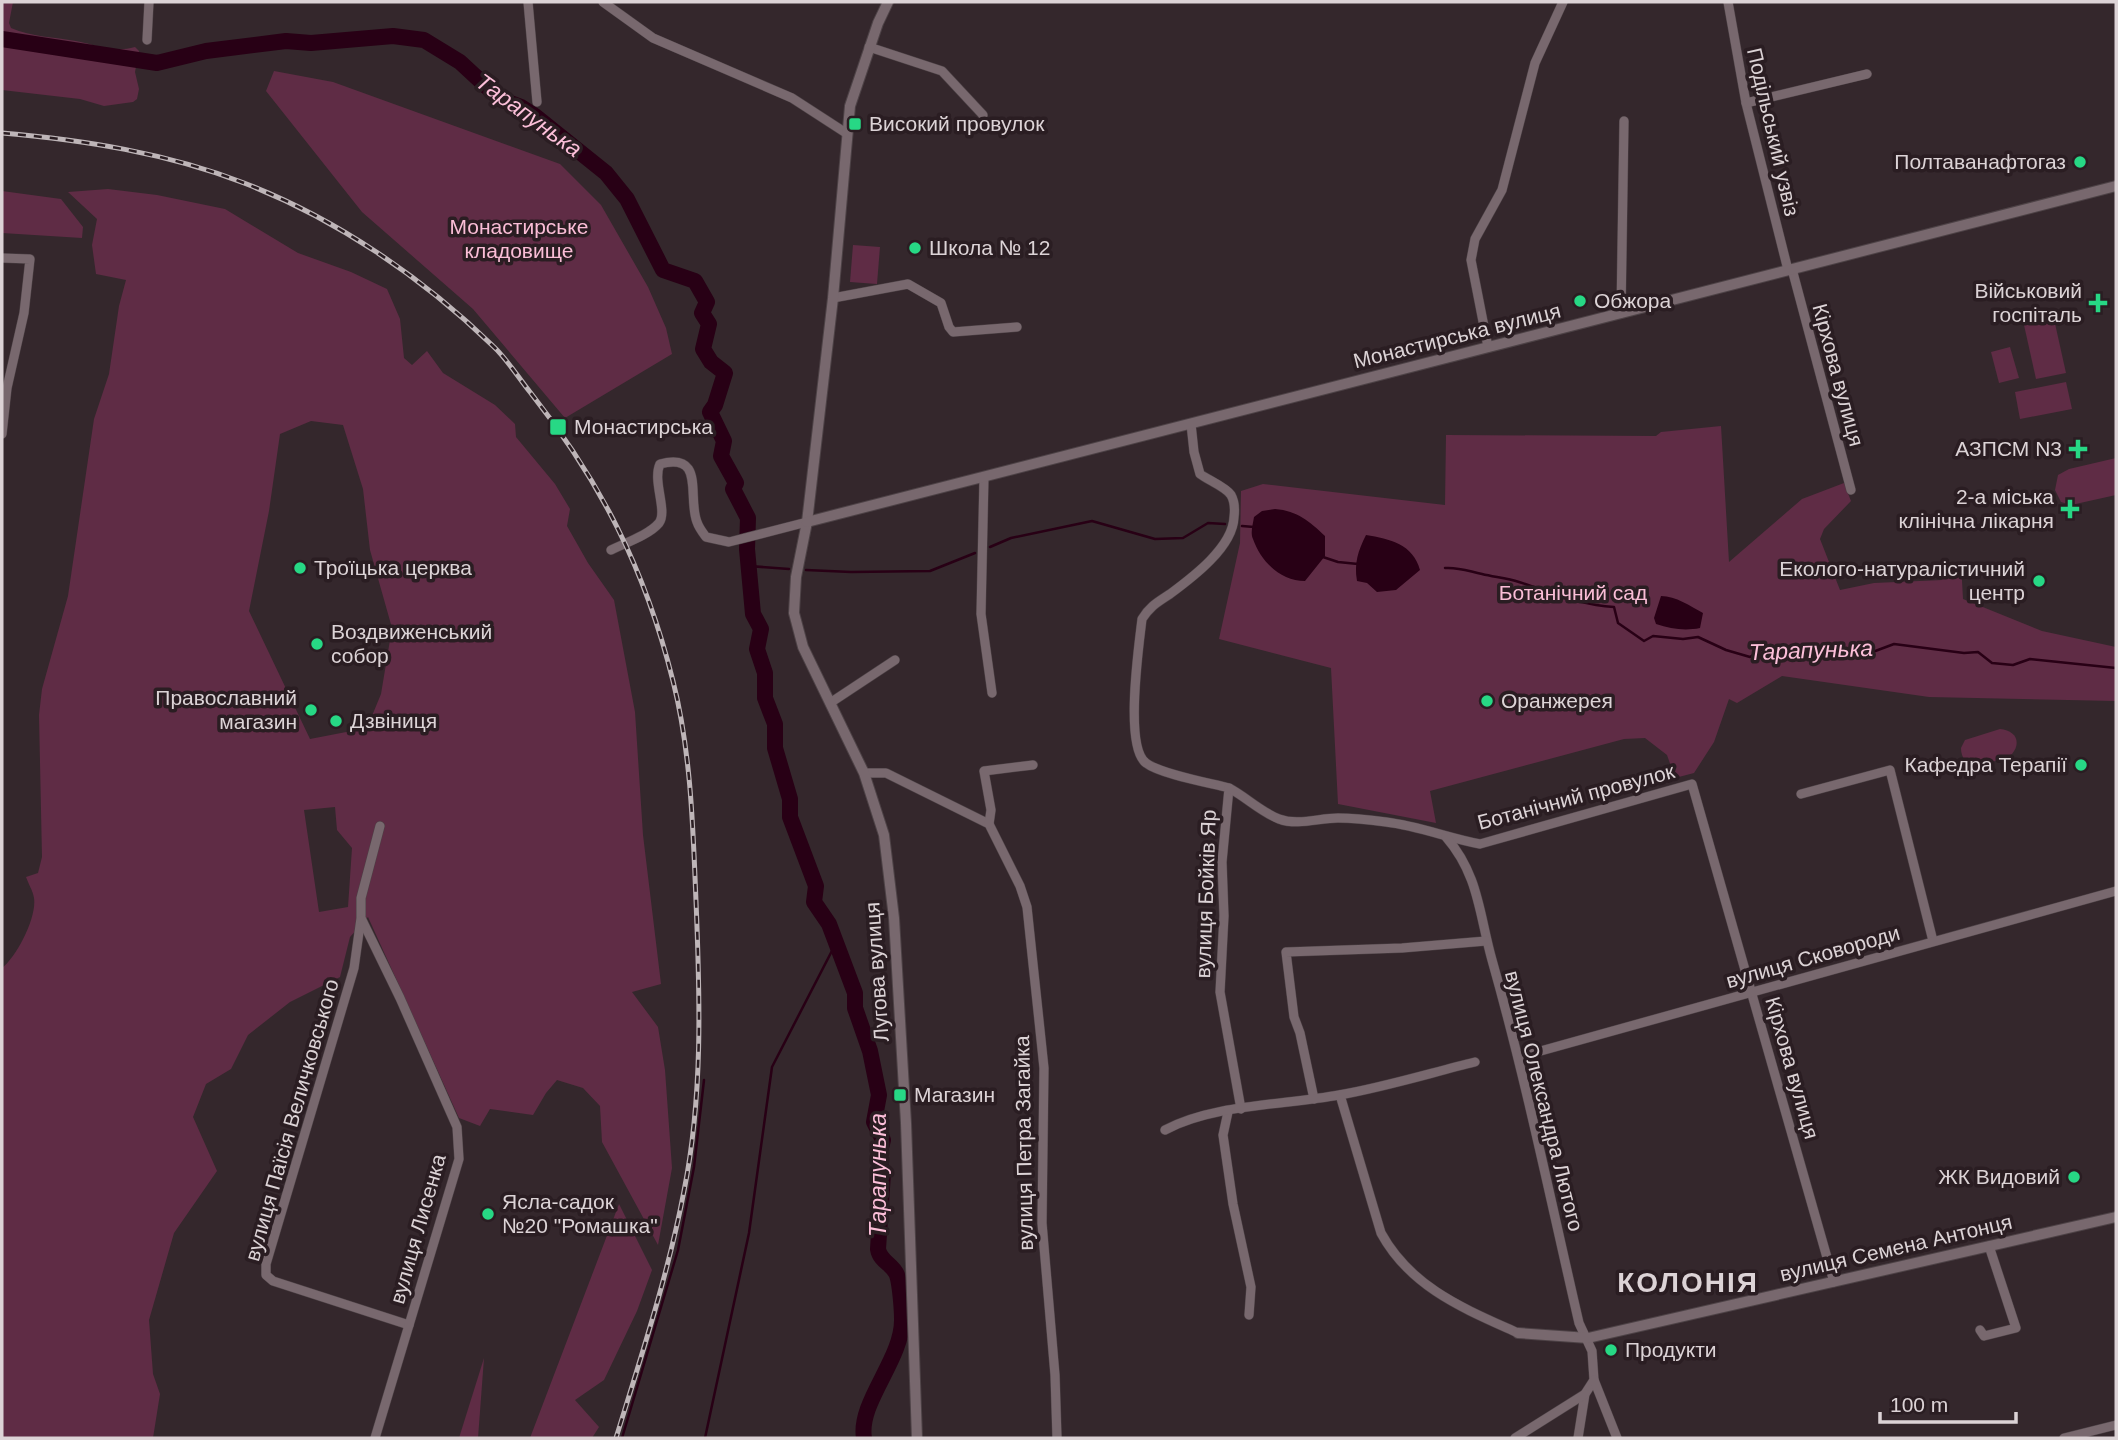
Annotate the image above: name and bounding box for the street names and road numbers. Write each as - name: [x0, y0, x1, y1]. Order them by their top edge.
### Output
- street label: Подільський узвіз: [1743, 46, 1804, 218]
- street label: Монастирська вулиця: [1351, 299, 1563, 372]
- street label: Кірхова вулиця: [1808, 301, 1869, 449]
- street label: Ботанічний провулок: [1475, 759, 1678, 834]
- street label: вулиця Бойків Яр: [1191, 809, 1220, 979]
- street label: Лугова вулиця: [860, 901, 893, 1043]
- street label: вулиця Сковороди: [1723, 921, 1902, 992]
- street label: вулиця Олександра Лютого: [1501, 968, 1588, 1234]
- street label: вулиця Паїсія Величковського: [240, 976, 343, 1264]
- street label: Кірхова вулиця: [1761, 994, 1824, 1142]
- street label: вулиця Петра Загайка: [1010, 1035, 1037, 1251]
- street label: вулиця Лисенка: [385, 1151, 450, 1306]
- street label: вулиця Семена Антонця: [1778, 1210, 2014, 1285]

